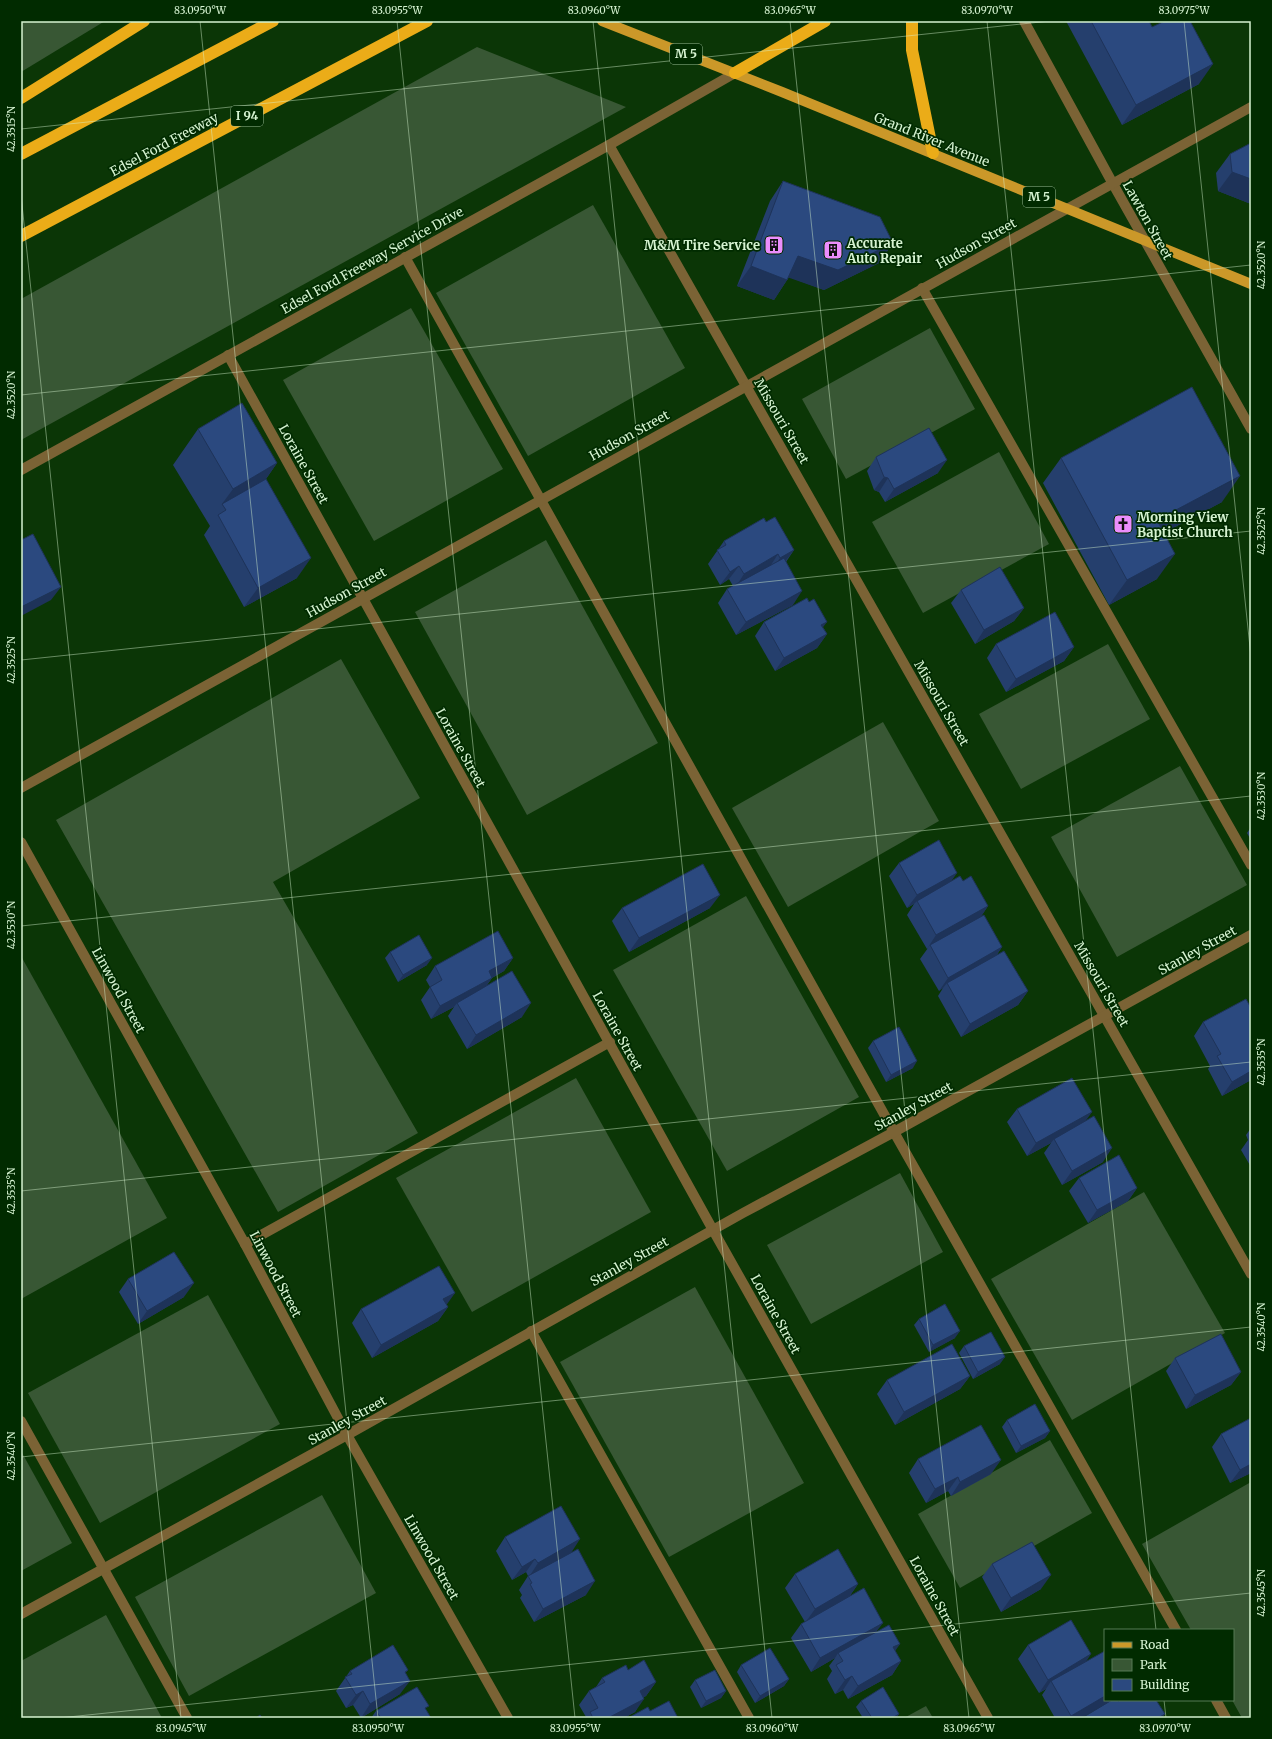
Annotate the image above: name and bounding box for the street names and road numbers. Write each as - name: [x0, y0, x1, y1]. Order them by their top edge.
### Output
- road number: M 5: [670, 44, 702, 64]
- road number: I 94: [231, 106, 263, 126]
- street label: Edsel Ford Freeway: [107, 109, 222, 180]
- street label: Grand River Avenue: [872, 109, 992, 170]
- street label: Lawton Street: [1119, 178, 1176, 263]
- road number: M 5: [1023, 187, 1055, 207]
- street label: Edsel Ford Freeway Service Drive: [278, 203, 467, 318]
- street label: Hudson Street: [933, 214, 1019, 272]
- street label: Missouri Street: [750, 376, 813, 467]
- street label: Hudson Street: [586, 406, 672, 464]
- street label: Loraine Street: [275, 421, 332, 507]
- street label: Hudson Street: [303, 563, 389, 621]
- street label: Missouri Street: [910, 658, 973, 749]
- street label: Loraine Street: [432, 705, 489, 791]
- street label: Stanley Street: [1155, 922, 1239, 979]
- street label: Missouri Street: [1070, 939, 1133, 1030]
- street label: Linwood Street: [88, 944, 149, 1036]
- street label: Loraine Street: [589, 988, 646, 1074]
- street label: Stanley Street: [871, 1078, 955, 1135]
- street label: Linwood Street: [246, 1228, 305, 1320]
- street label: Stanley Street: [587, 1233, 671, 1290]
- street label: Loraine Street: [747, 1271, 804, 1357]
- street label: Stanley Street: [305, 1392, 389, 1449]
- street label: Linwood Street: [400, 1512, 463, 1603]
- street label: Loraine Street: [906, 1553, 963, 1639]

